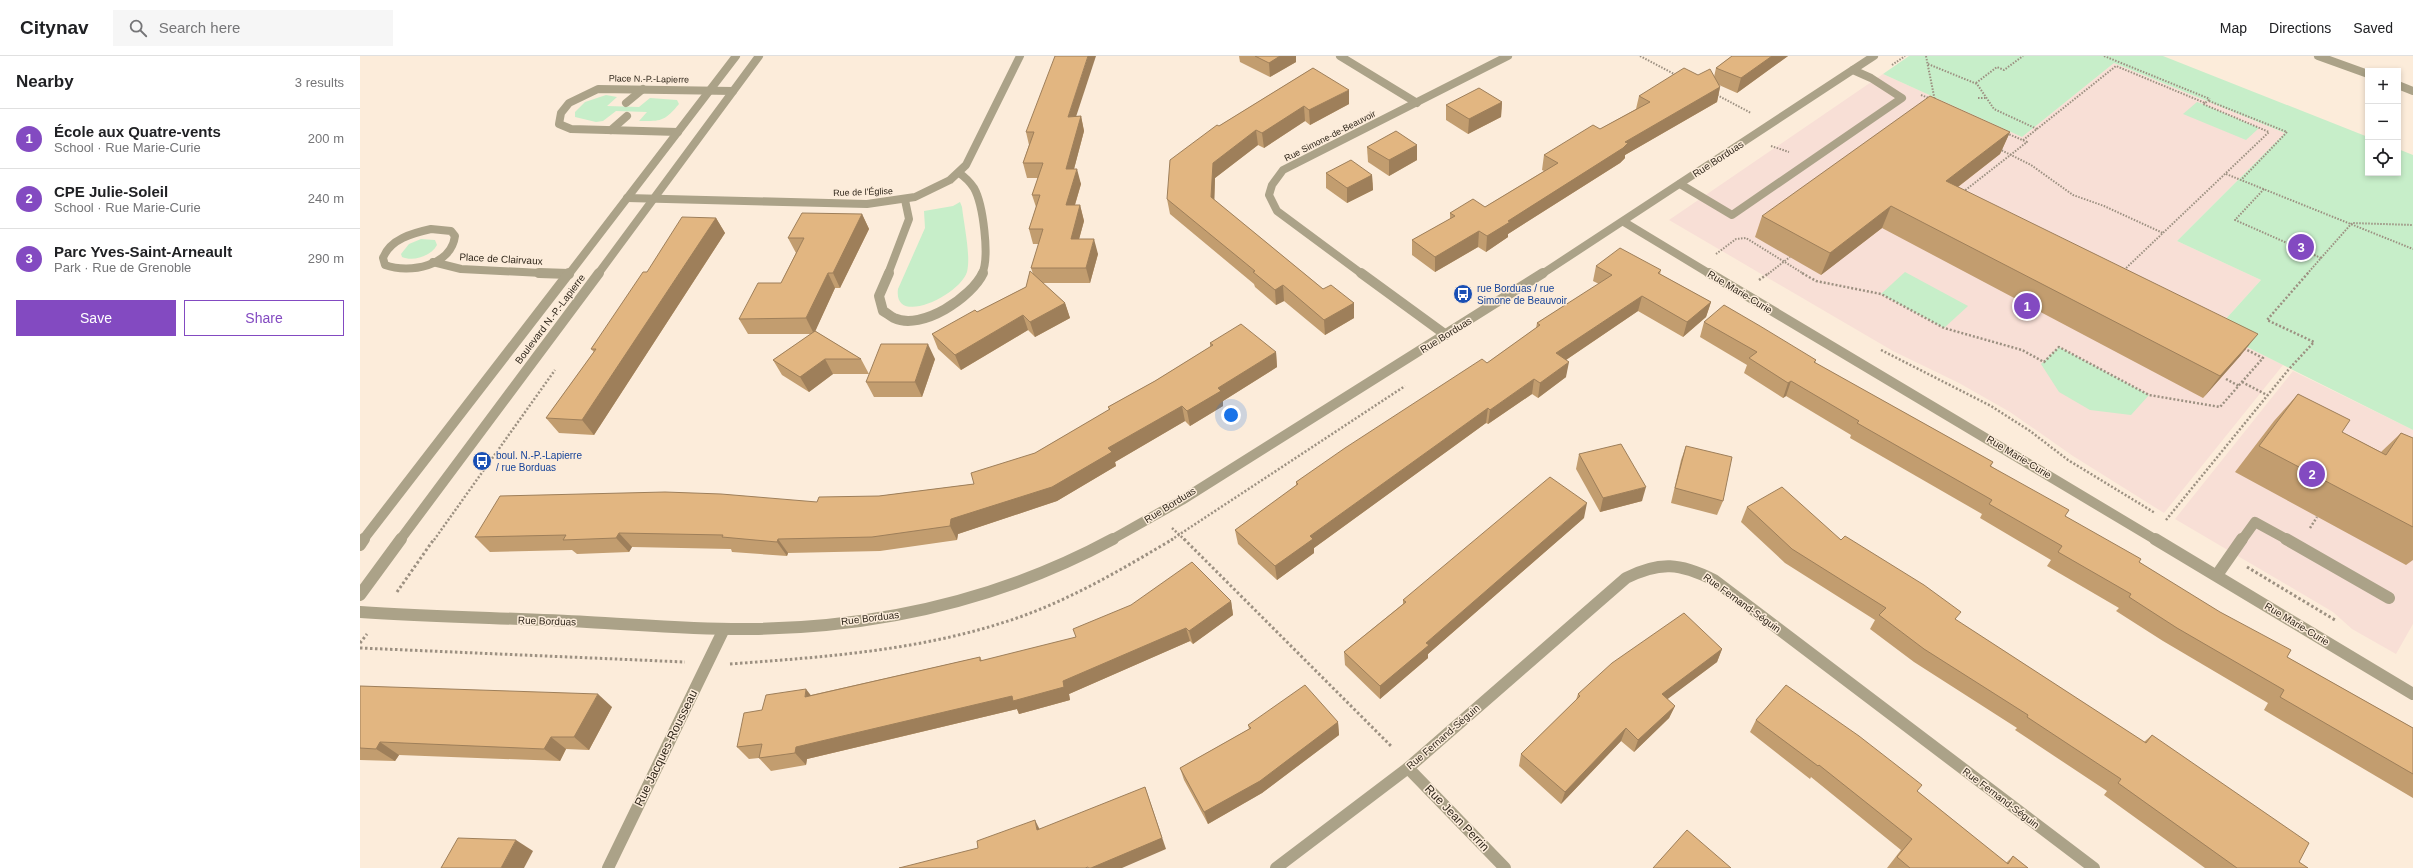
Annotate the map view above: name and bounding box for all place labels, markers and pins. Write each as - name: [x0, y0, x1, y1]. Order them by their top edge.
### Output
- pin: 3: [2288, 232, 2314, 262]
- bus stop icon: rue Borduas / rue Simone de Beauvoir: [1452, 283, 1474, 305]
- place label: rue Borduas / rue Simone de Beauvoir: [1477, 283, 1568, 306]
- pin: 1: [2014, 291, 2040, 321]
- bus stop icon: boul. N.-P.-Lapierre / rue Borduas: [471, 450, 493, 472]
- place label: boul. N.-P.-Lapierre / rue Borduas: [496, 450, 582, 473]
- pin: 2: [2299, 459, 2325, 489]

